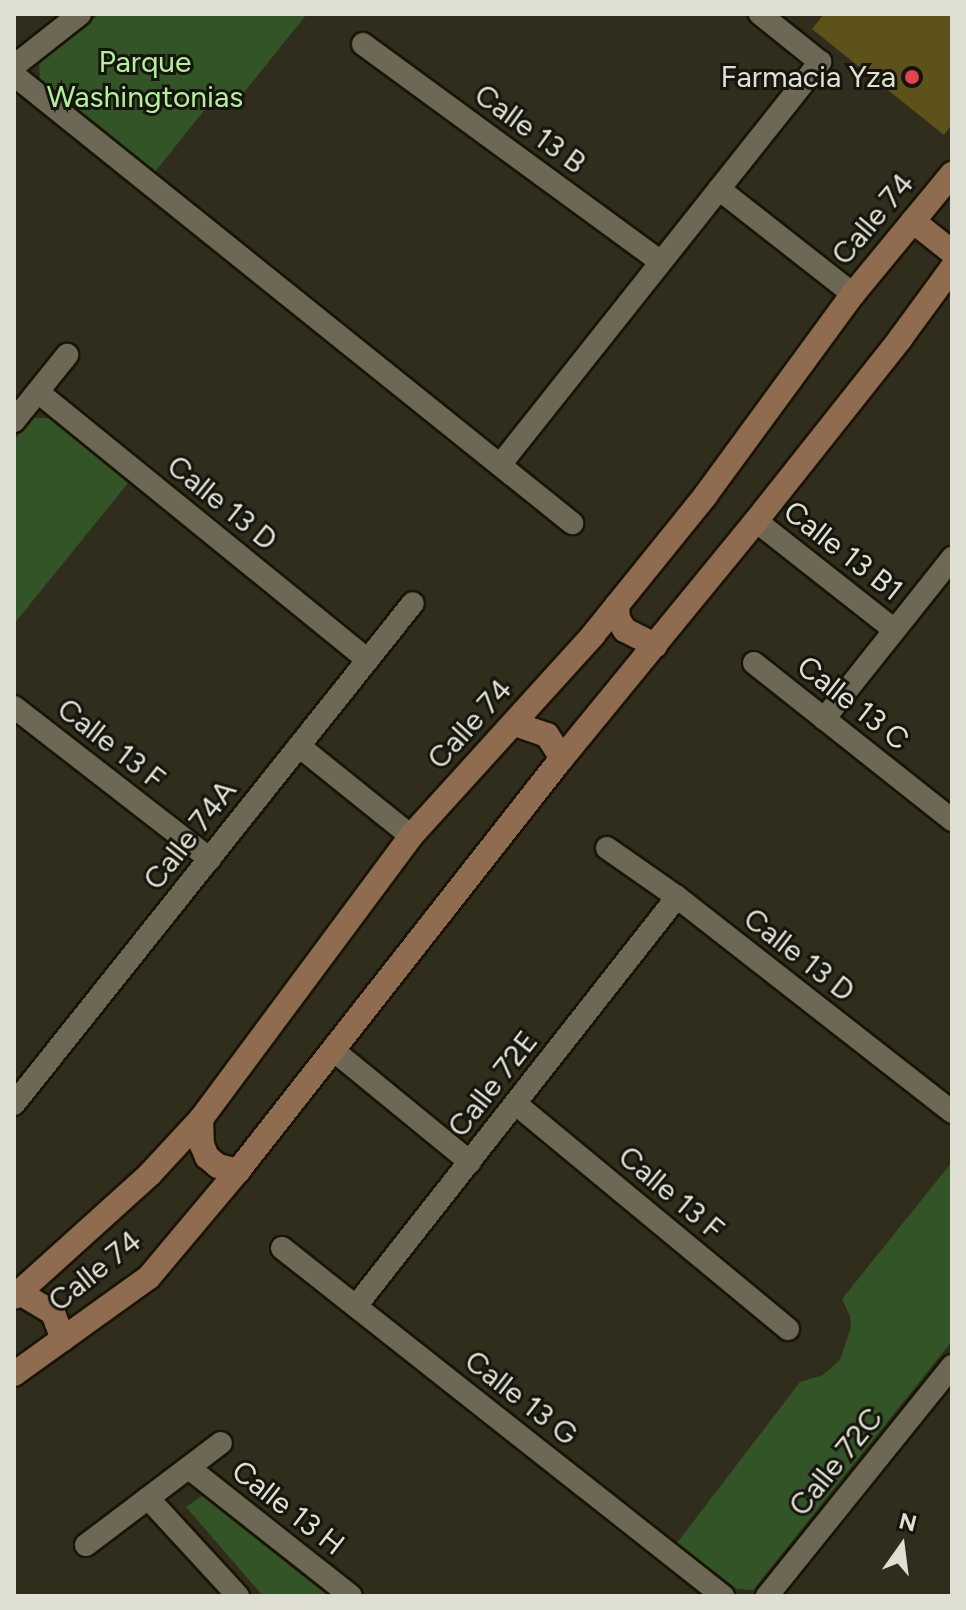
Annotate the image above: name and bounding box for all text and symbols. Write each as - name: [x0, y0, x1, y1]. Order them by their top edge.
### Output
- park label: Parque Washingtonias: [47, 44, 243, 114]
- place label: Farmacia Yza: [720, 59, 896, 95]
- marker: Farmacia Yza: [903, 68, 921, 86]
- street label: Calle 13 B: [467, 77, 593, 181]
- street label: Calle 74: [824, 166, 922, 272]
- street label: Calle 13 D: [160, 448, 284, 558]
- street label: Calle 13 B1: [776, 493, 910, 609]
- street label: Calle 13 C: [790, 648, 916, 758]
- street label: Calle 74: [420, 672, 520, 776]
- street label: Calle 13 F: [50, 691, 172, 797]
- street label: Calle 74A: [136, 773, 244, 897]
- street label: Calle 13 D: [736, 901, 862, 1009]
- street label: Calle 72E: [440, 1024, 546, 1144]
- street label: Calle 13 F: [611, 1139, 731, 1247]
- street label: Calle 74: [41, 1223, 149, 1319]
- street label: Calle 13 G: [458, 1343, 584, 1453]
- street label: Calle 72C: [782, 1401, 890, 1523]
- street label: Calle 13 H: [225, 1453, 351, 1563]
- north arrow: [862, 1506, 942, 1586]
- text: N: [896, 1507, 919, 1537]

